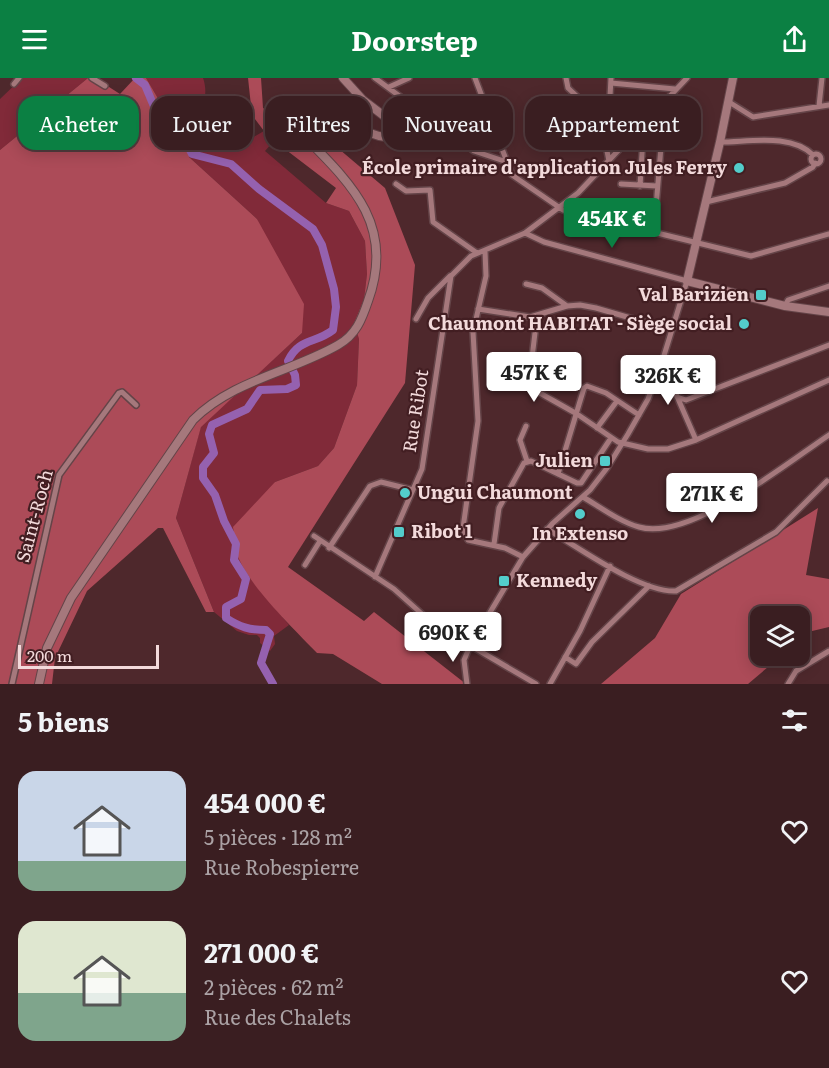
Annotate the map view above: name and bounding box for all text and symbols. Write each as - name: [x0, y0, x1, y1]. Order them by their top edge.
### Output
- text: Doorstep: [351, 19, 478, 59]
- icon: menu: [18, 23, 51, 56]
- icon: share: [778, 23, 811, 56]
- chip: Acheter: [18, 96, 139, 150]
- chip: Louer: [151, 96, 253, 150]
- chip: Filtres: [265, 96, 371, 150]
- chip: Nouveau: [383, 96, 513, 150]
- chip: Appartement: [525, 96, 701, 150]
- place label: École primaire d'application Jules Ferry: [362, 153, 727, 180]
- marker: École primaire d'application Jules Ferry: [732, 161, 746, 175]
- pin: 454K €: [563, 198, 661, 249]
- text: 454K €: [578, 202, 646, 232]
- place label: Val Barizien: [639, 280, 749, 307]
- marker: Val Barizien: [754, 288, 768, 302]
- place label: Chaumont HABITAT - Siège social: [428, 309, 732, 336]
- marker: Chaumont HABITAT - Siège social: [737, 317, 751, 331]
- pin: 457K €: [485, 352, 583, 403]
- pin: 326K €: [619, 355, 717, 406]
- text: 457K €: [501, 356, 568, 386]
- text: 326K €: [635, 359, 701, 389]
- street label: Rue Ribot: [395, 367, 435, 454]
- place label: Julien: [535, 446, 593, 473]
- marker: Julien: [598, 454, 612, 468]
- street label: Saint-Roch: [8, 466, 59, 565]
- pin: 271K €: [663, 473, 761, 524]
- text: 271K €: [680, 477, 744, 507]
- place label: Ungui Chaumont: [417, 478, 573, 505]
- marker: Ungui Chaumont: [398, 486, 412, 500]
- marker: In Extenso: [573, 507, 587, 521]
- place label: Ribot 1: [411, 517, 473, 544]
- place label: In Extenso: [532, 519, 628, 546]
- marker: Ribot 1: [392, 525, 406, 539]
- place label: Kennedy: [516, 566, 597, 593]
- marker: Kennedy: [497, 574, 511, 588]
- map controls: [750, 606, 810, 666]
- button: layers: [750, 606, 810, 666]
- pin: 690K €: [404, 612, 502, 663]
- text: 690K €: [418, 616, 488, 646]
- scale bar: [18, 642, 159, 670]
- text: 200 m: [27, 643, 72, 667]
- text: 5 biens: [18, 701, 109, 740]
- icon: filters: [778, 704, 811, 737]
- text: 454 000 €: [204, 782, 326, 821]
- icon: home: [66, 795, 138, 867]
- icon: heart: [778, 815, 811, 848]
- text: 5 pièces · 128 m²: [204, 821, 352, 851]
- text: Rue Robespierre: [204, 851, 359, 881]
- text: 271 000 €: [204, 932, 319, 971]
- icon: home: [66, 945, 138, 1017]
- icon: heart: [778, 965, 811, 998]
- text: 2 pièces · 62 m²: [204, 971, 343, 1001]
- text: Rue des Chalets: [204, 1001, 351, 1031]

